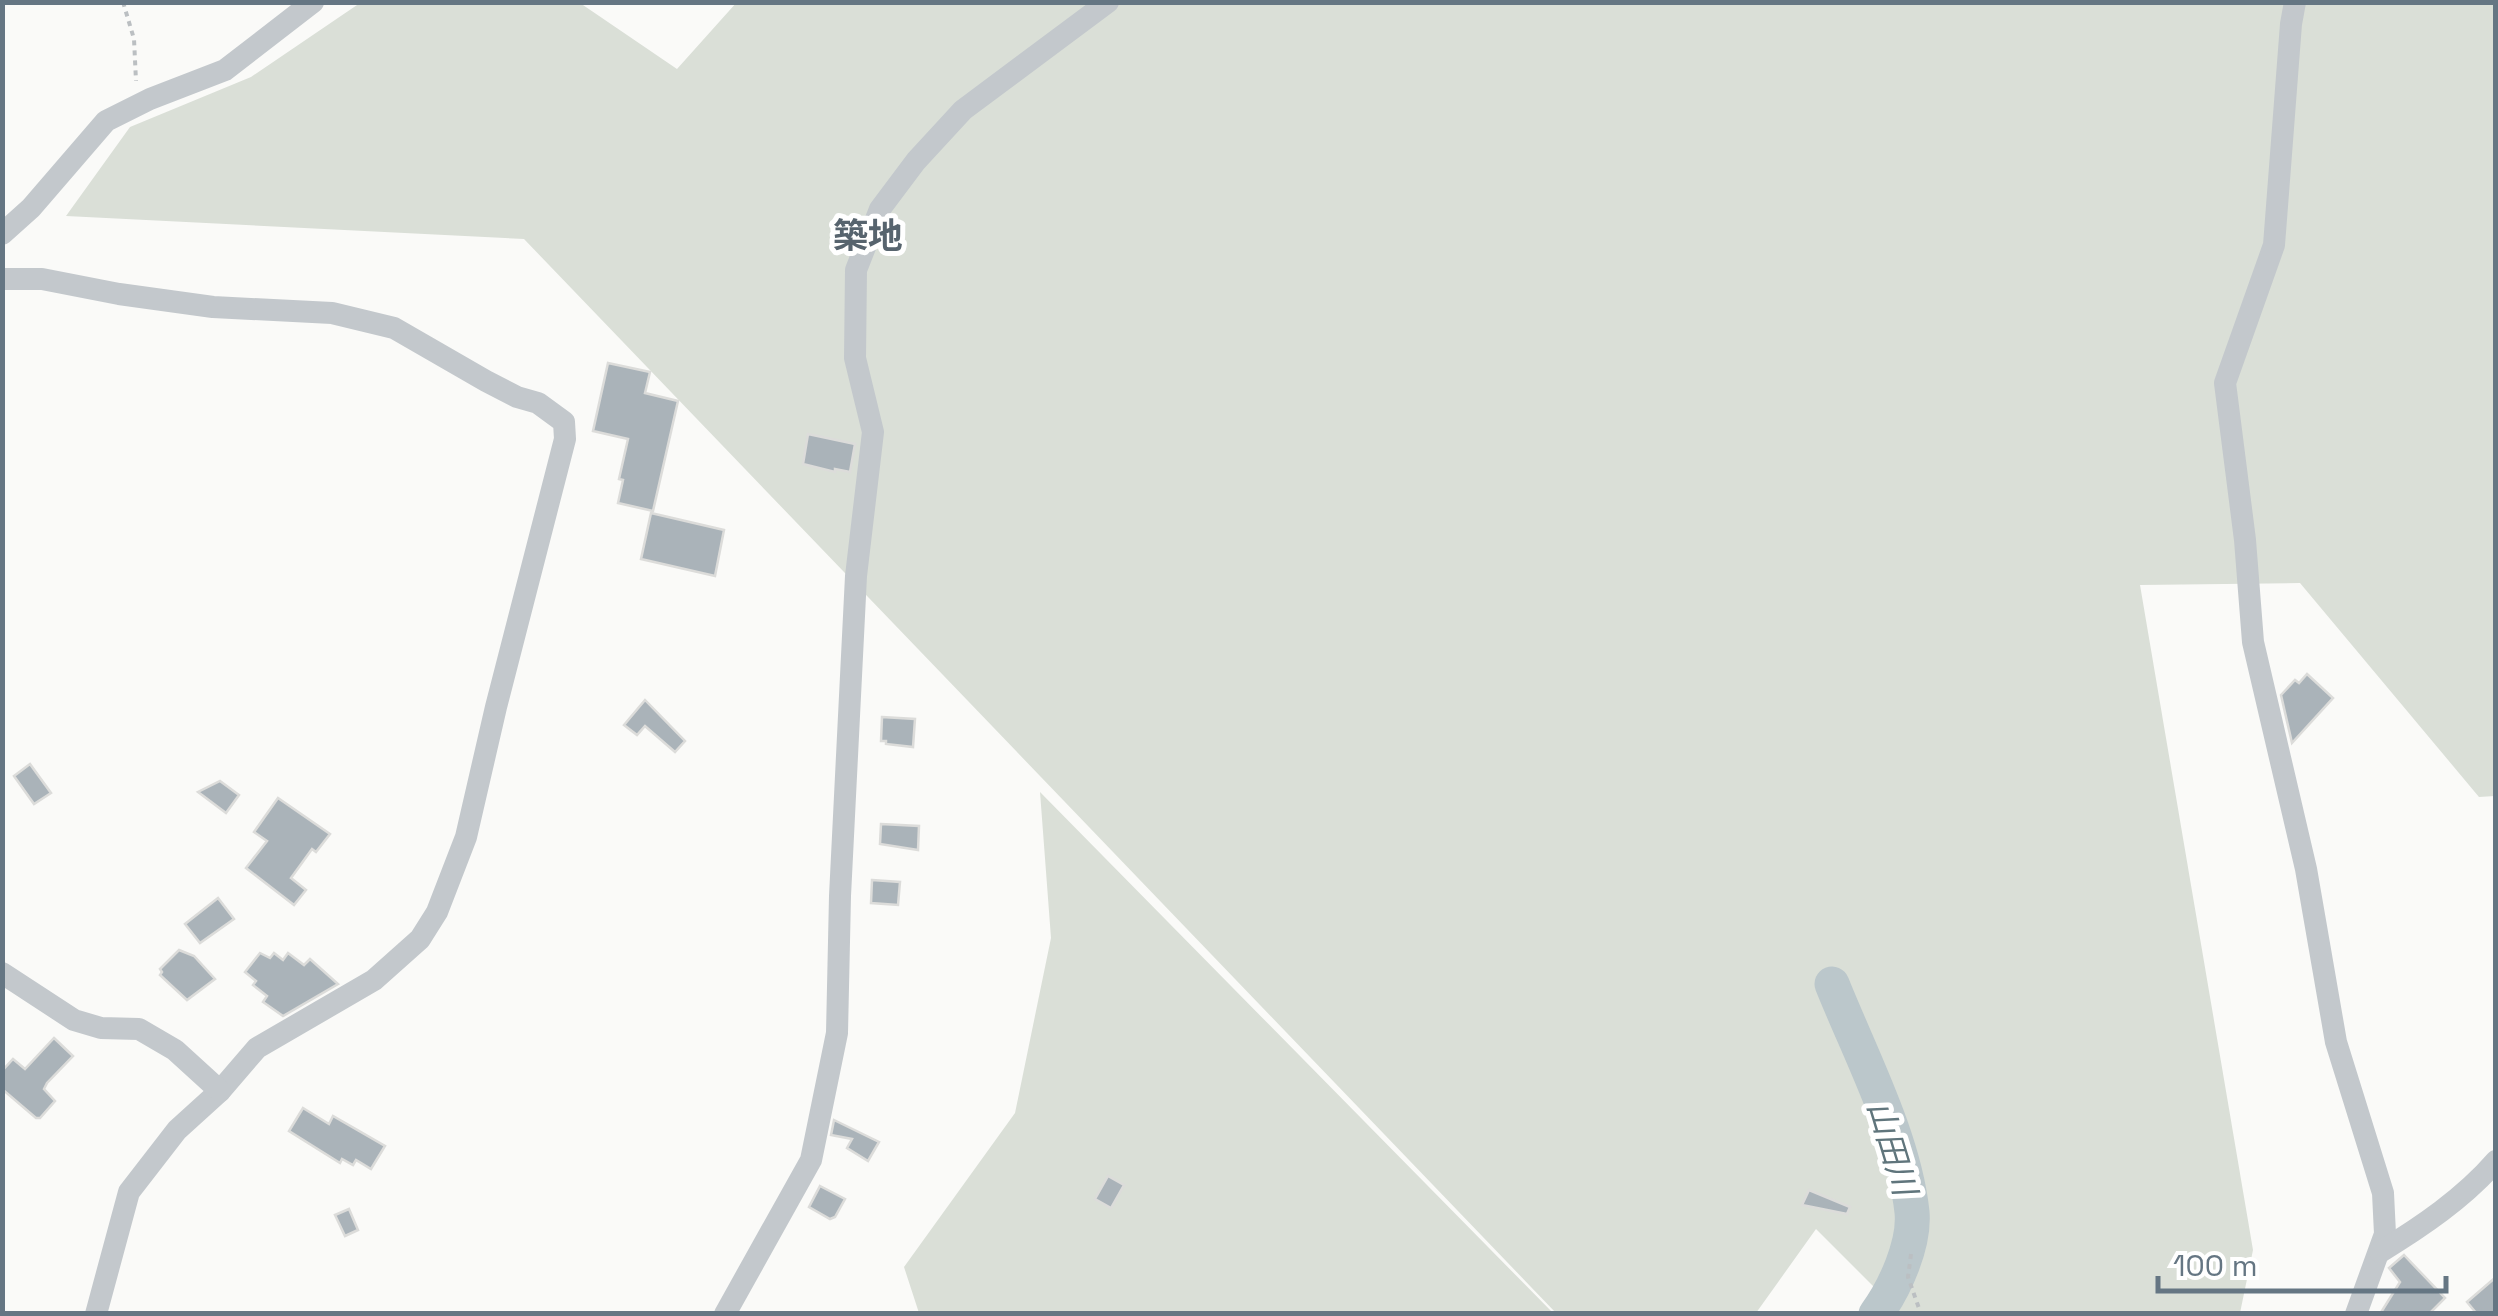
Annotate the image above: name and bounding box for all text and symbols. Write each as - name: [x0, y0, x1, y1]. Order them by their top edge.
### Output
- district label: 築地: [833, 214, 903, 258]
- water label: 山田川: [1859, 1096, 1926, 1203]
- scale bar: [2158, 1231, 2446, 1293]
- text: 100 m: [2173, 1246, 2258, 1285]

